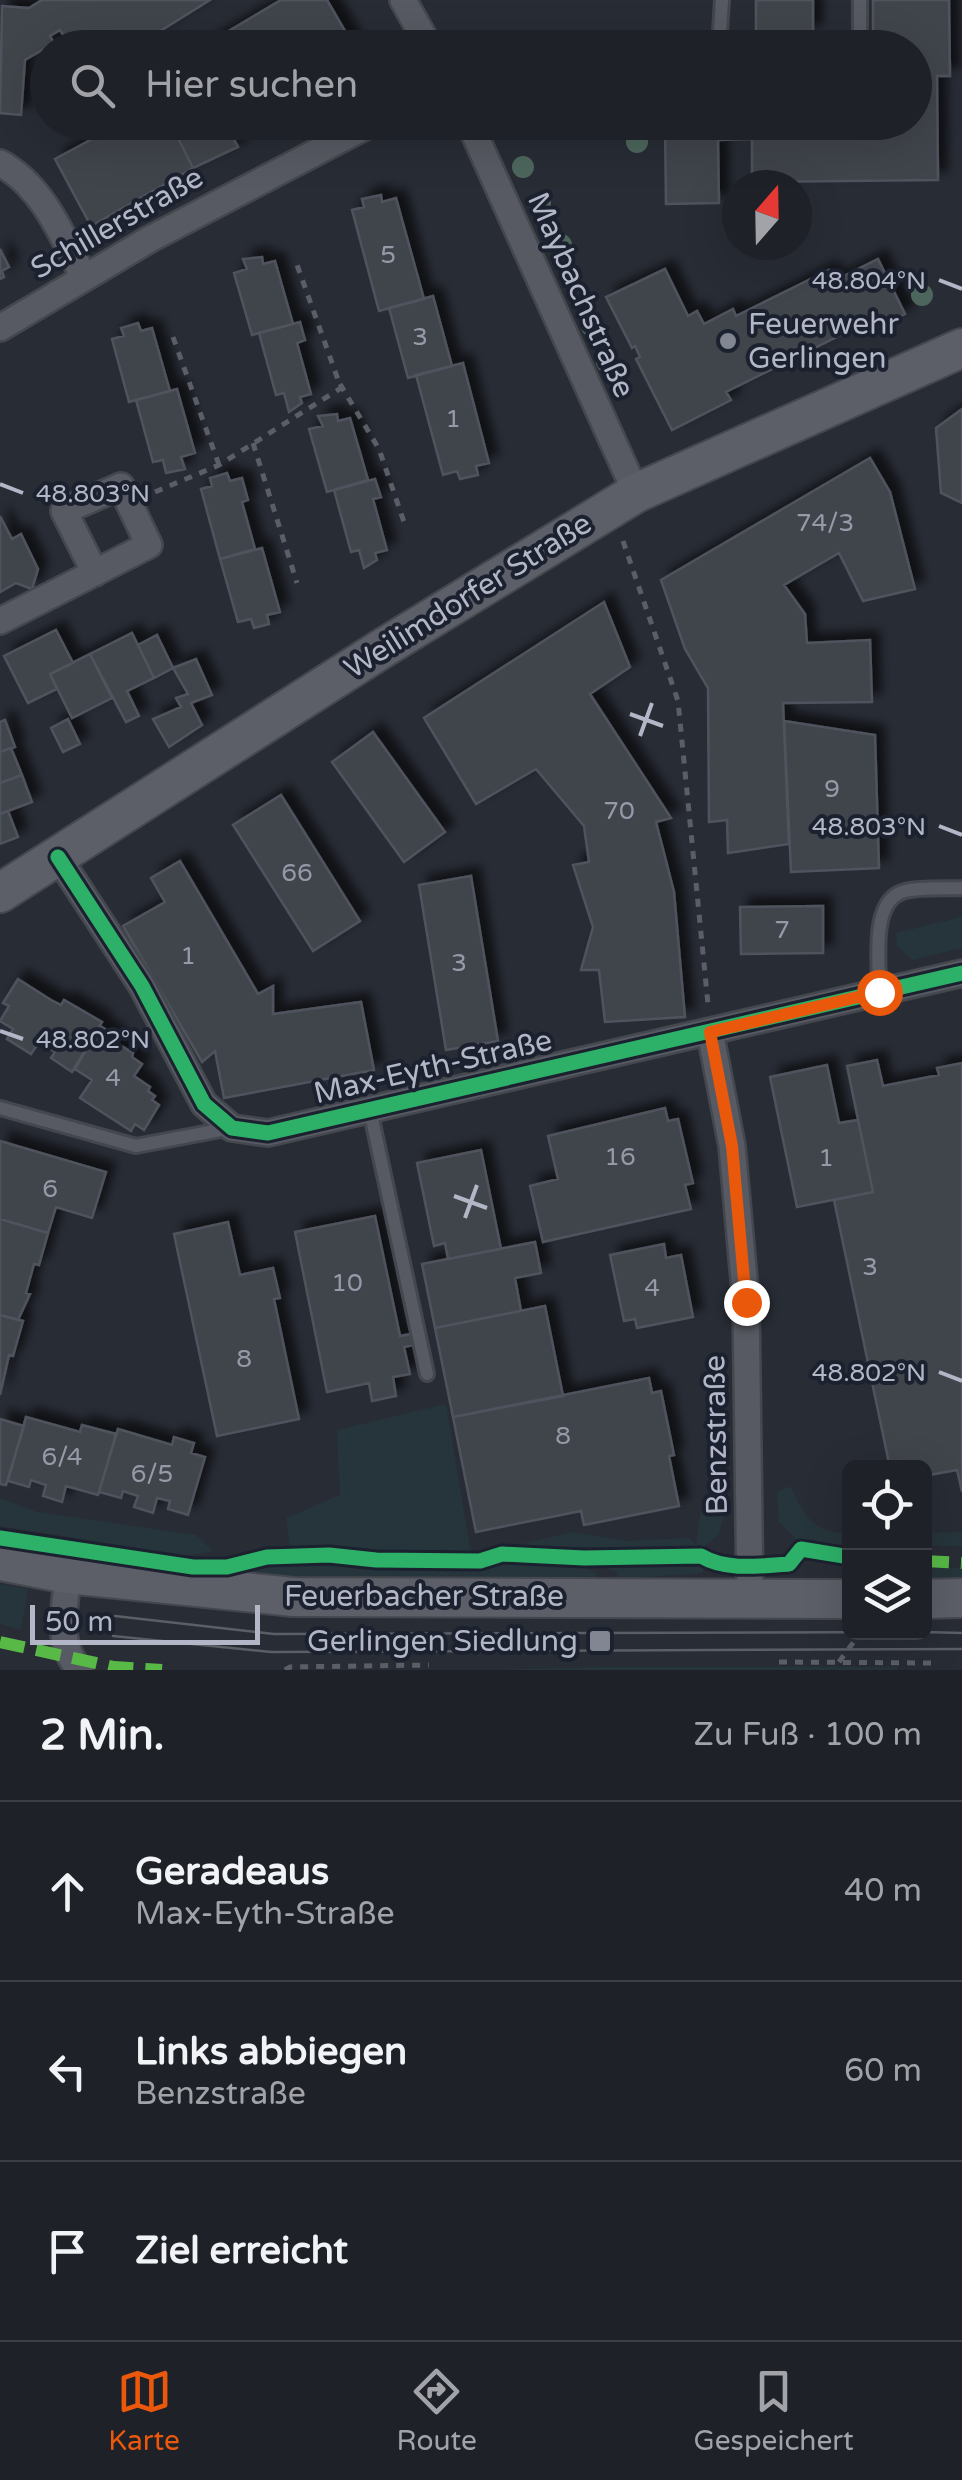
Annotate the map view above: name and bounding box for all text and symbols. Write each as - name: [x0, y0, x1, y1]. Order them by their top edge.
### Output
- search box: [30, 30, 932, 140]
- icon: search: [65, 58, 120, 113]
- text: Hier suchen: [145, 62, 358, 108]
- street label: Schillerstraße: [24, 159, 210, 287]
- north arrow: [722, 170, 812, 260]
- street label: Maybachstraße: [519, 187, 643, 403]
- house number: 5: [380, 240, 396, 270]
- text: 48.804°N: [812, 266, 926, 296]
- place label: Feuerwehr Gerlingen: [748, 306, 900, 377]
- house number: 3: [412, 322, 428, 352]
- marker: Feuerwehr Gerlingen: [717, 330, 739, 352]
- house number: 1: [445, 404, 461, 434]
- text: 48.803°N: [36, 479, 150, 509]
- street label: Weilimdorfer Straße: [338, 505, 598, 687]
- house number: 74/3: [796, 508, 854, 538]
- house number: 9: [824, 774, 840, 804]
- house number: 70: [603, 796, 635, 826]
- text: 48.803°N: [812, 812, 926, 842]
- house number: 66: [281, 858, 313, 888]
- house number: 7: [774, 915, 790, 945]
- house number: 1: [180, 941, 196, 971]
- house number: 3: [451, 948, 467, 978]
- route start: [857, 970, 903, 1016]
- street label: Max-Eyth-Straße: [310, 1022, 556, 1112]
- text: 48.802°N: [36, 1025, 150, 1055]
- house number: 4: [105, 1063, 121, 1093]
- house number: 16: [604, 1142, 636, 1172]
- house number: 1: [818, 1143, 834, 1173]
- house number: 6: [42, 1174, 58, 1204]
- house number: 3: [862, 1252, 878, 1282]
- house number: 10: [331, 1268, 363, 1298]
- house number: 4: [644, 1273, 660, 1303]
- route end: [724, 1280, 770, 1326]
- house number: 8: [236, 1344, 252, 1374]
- street label: Benzstraße: [696, 1355, 736, 1515]
- text: 48.802°N: [812, 1358, 926, 1388]
- house number: 8: [555, 1421, 571, 1451]
- house number: 6/4: [42, 1442, 82, 1472]
- house number: 6/5: [131, 1459, 173, 1489]
- map controls: [842, 1460, 932, 1640]
- button: locate: [842, 1460, 932, 1550]
- button: layers: [842, 1550, 932, 1640]
- street label: Feuerbacher Straße: [284, 1578, 564, 1615]
- scale bar: [30, 1600, 260, 1644]
- text: 50 m: [45, 1605, 113, 1639]
- place label: Gerlingen Siedlung: [307, 1623, 578, 1660]
- marker: Gerlingen Siedlung: [587, 1628, 613, 1654]
- text: 2 Min.: [40, 1710, 164, 1761]
- text: Zu Fuß · 100 m: [694, 1716, 922, 1754]
- text: Geradeaus: [135, 1849, 329, 1895]
- icon: ahead: [40, 1864, 95, 1919]
- text: 40 m: [844, 1872, 922, 1910]
- text: Max-Eyth-Straße: [135, 1895, 395, 1933]
- text: Links abbiegen: [135, 2029, 407, 2075]
- icon: left: [40, 2044, 95, 2099]
- text: 60 m: [844, 2052, 922, 2090]
- text: Benzstraße: [135, 2075, 306, 2113]
- icon: arrive: [40, 2224, 95, 2279]
- text: Ziel erreicht: [135, 2228, 348, 2274]
- tab: Karte: [108, 2364, 180, 2458]
- tab: Route: [396, 2364, 477, 2458]
- tab: Gespeichert: [693, 2364, 854, 2458]

